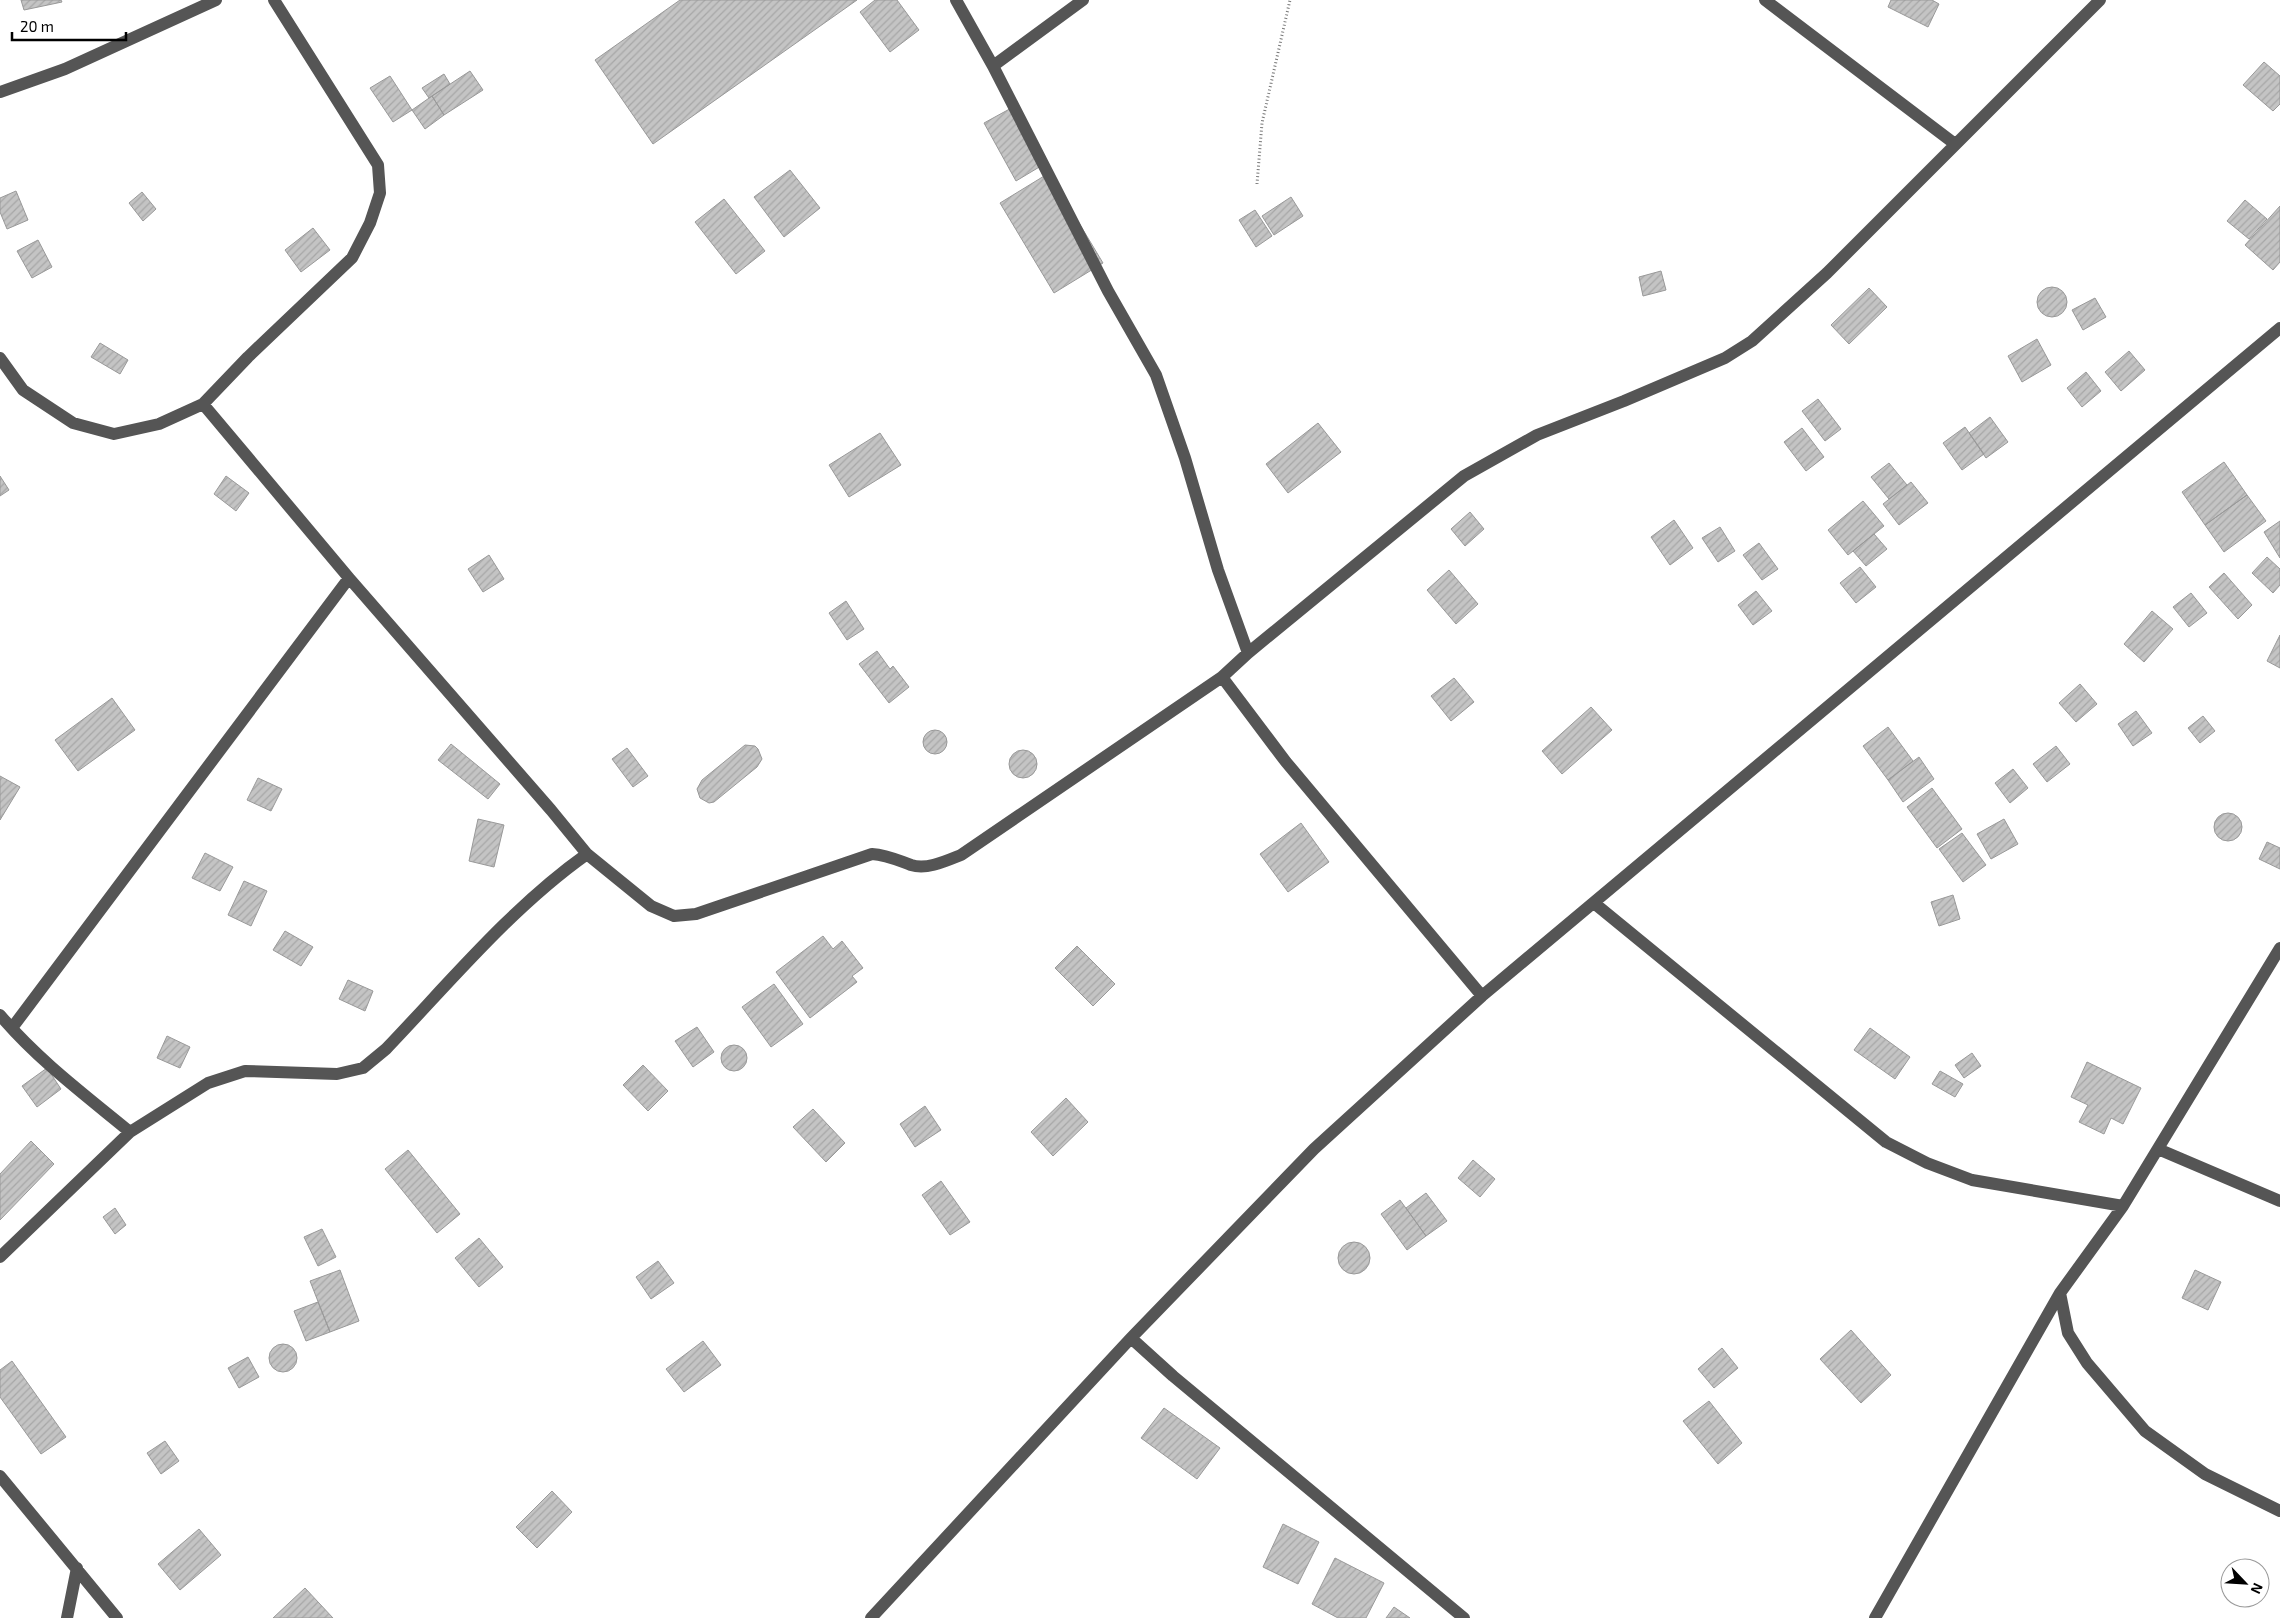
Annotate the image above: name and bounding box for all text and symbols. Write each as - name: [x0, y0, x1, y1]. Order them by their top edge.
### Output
- scale bar: [12, 10, 126, 42]
- text: 20 m: [20, 17, 54, 35]
- north arrow: [2220, 1558, 2270, 1608]
- text: N: [2247, 1581, 2267, 1597]

